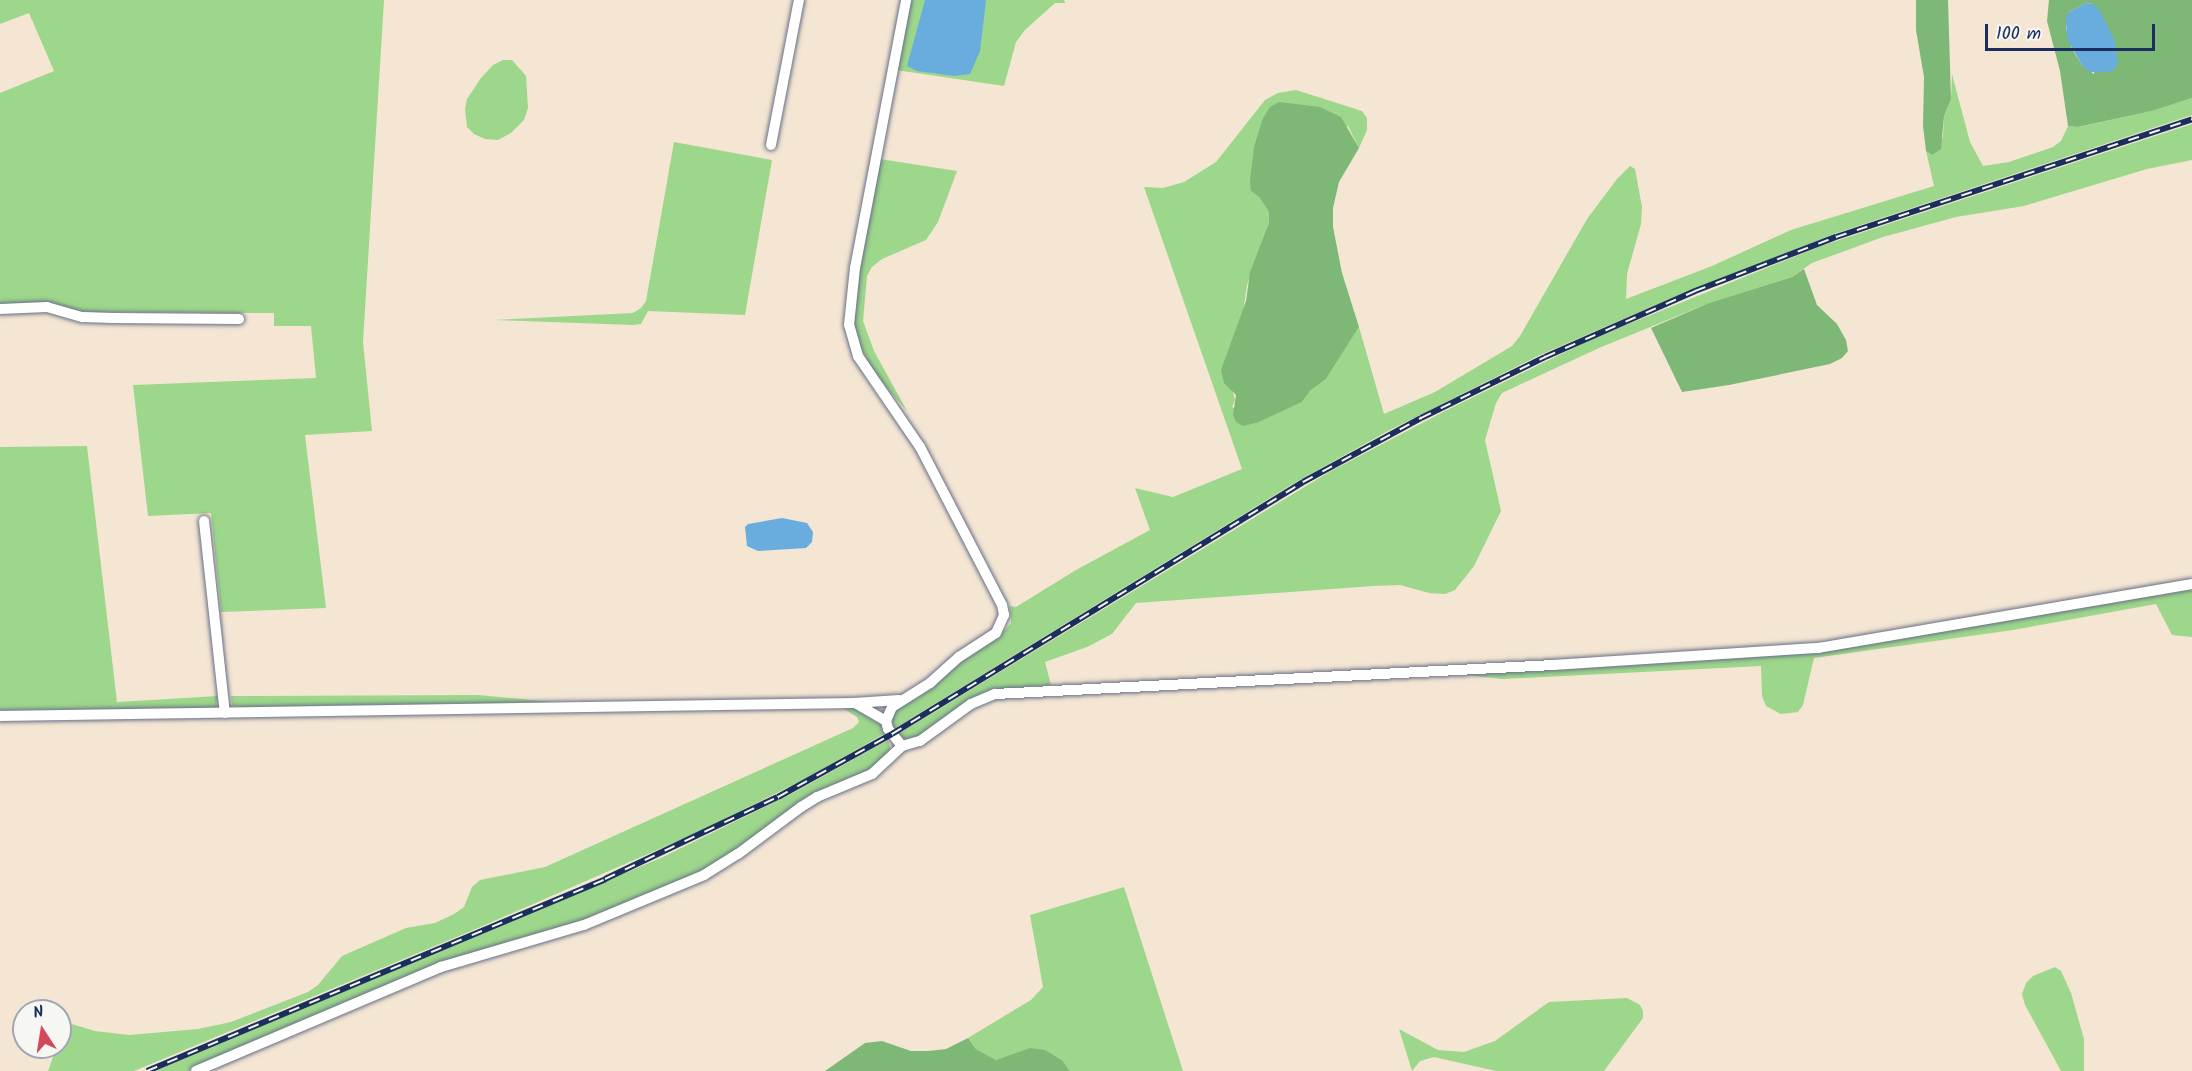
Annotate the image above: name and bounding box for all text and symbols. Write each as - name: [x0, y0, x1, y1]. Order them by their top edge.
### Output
- scale bar: [1988, 12, 2158, 50]
- text: 100 m: [1996, 20, 2041, 49]
- north arrow: [12, 999, 72, 1059]
- text: N: [31, 1000, 46, 1026]

